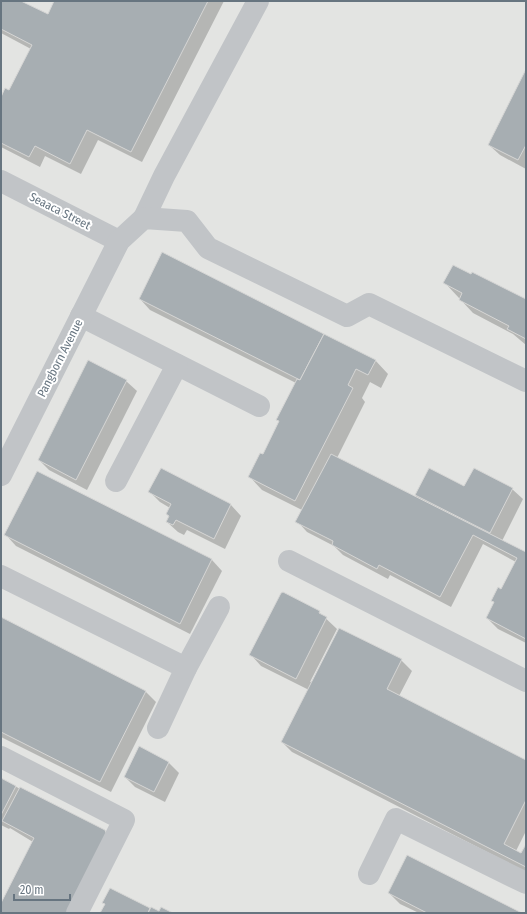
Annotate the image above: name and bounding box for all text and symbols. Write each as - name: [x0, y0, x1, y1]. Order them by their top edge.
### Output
- street label: Seaaca Street: [27, 190, 93, 232]
- street label: Pangborn Avenue: [34, 317, 86, 399]
- scale bar: [14, 876, 70, 902]
- text: 20 m: [20, 883, 44, 897]

